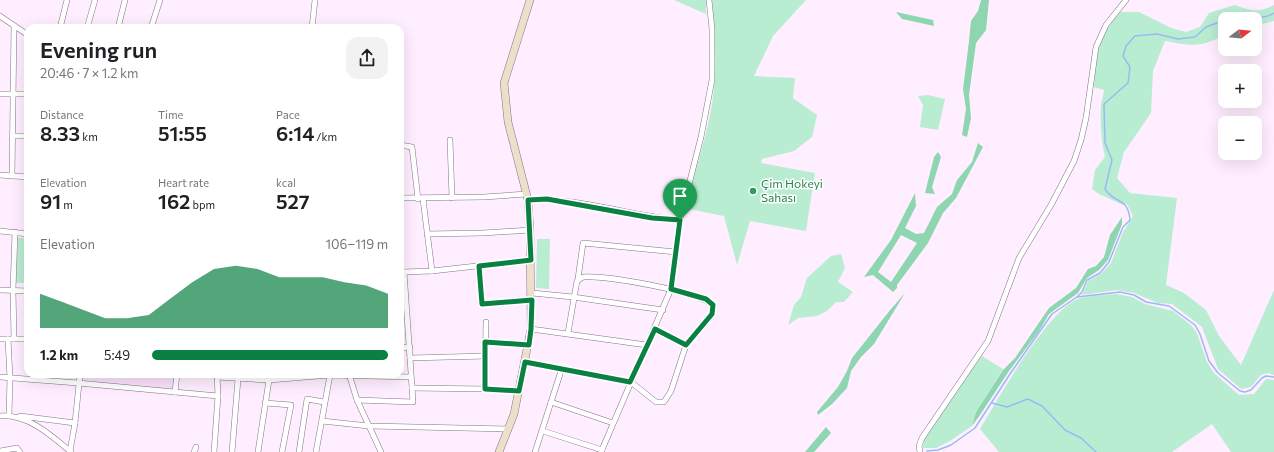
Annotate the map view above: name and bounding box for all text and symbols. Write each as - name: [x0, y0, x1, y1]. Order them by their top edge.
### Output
- north arrow: [1218, 12, 1262, 56]
- map controls: [1218, 12, 1262, 160]
- text: Evening run: [40, 36, 157, 63]
- button: share: [346, 37, 388, 79]
- button: +: [1218, 64, 1262, 108]
- text: 20:46 · 7 × 1.2 km: [40, 65, 138, 81]
- text: Distance: [40, 108, 84, 121]
- text: Time: [158, 108, 183, 121]
- text: Pace: [276, 108, 300, 121]
- button: −: [1218, 116, 1262, 160]
- text: 8.33: [40, 121, 80, 145]
- text: 51:55: [158, 121, 207, 145]
- text: 6:14: [276, 121, 314, 145]
- text: km: [80, 130, 98, 143]
- text: /km: [314, 130, 337, 143]
- text: Elevation: [40, 176, 86, 189]
- text: Heart rate: [158, 176, 209, 189]
- text: kcal: [276, 176, 296, 189]
- place label: Çim Hokeyi Sahası: [761, 176, 823, 204]
- pin: [663, 179, 697, 220]
- icon: arrive: [669, 185, 691, 207]
- marker: Çim Hokeyi Sahası: [748, 186, 758, 196]
- text: 91: [40, 189, 61, 213]
- text: 162: [158, 189, 190, 213]
- text: 527: [276, 189, 310, 213]
- text: m: [61, 198, 73, 211]
- text: bpm: [190, 198, 215, 211]
- text: Elevation: [40, 236, 95, 252]
- text: 106–119 m: [326, 236, 388, 252]
- text: 1.2 km: [40, 347, 78, 363]
- text: 5:49: [104, 347, 130, 363]

